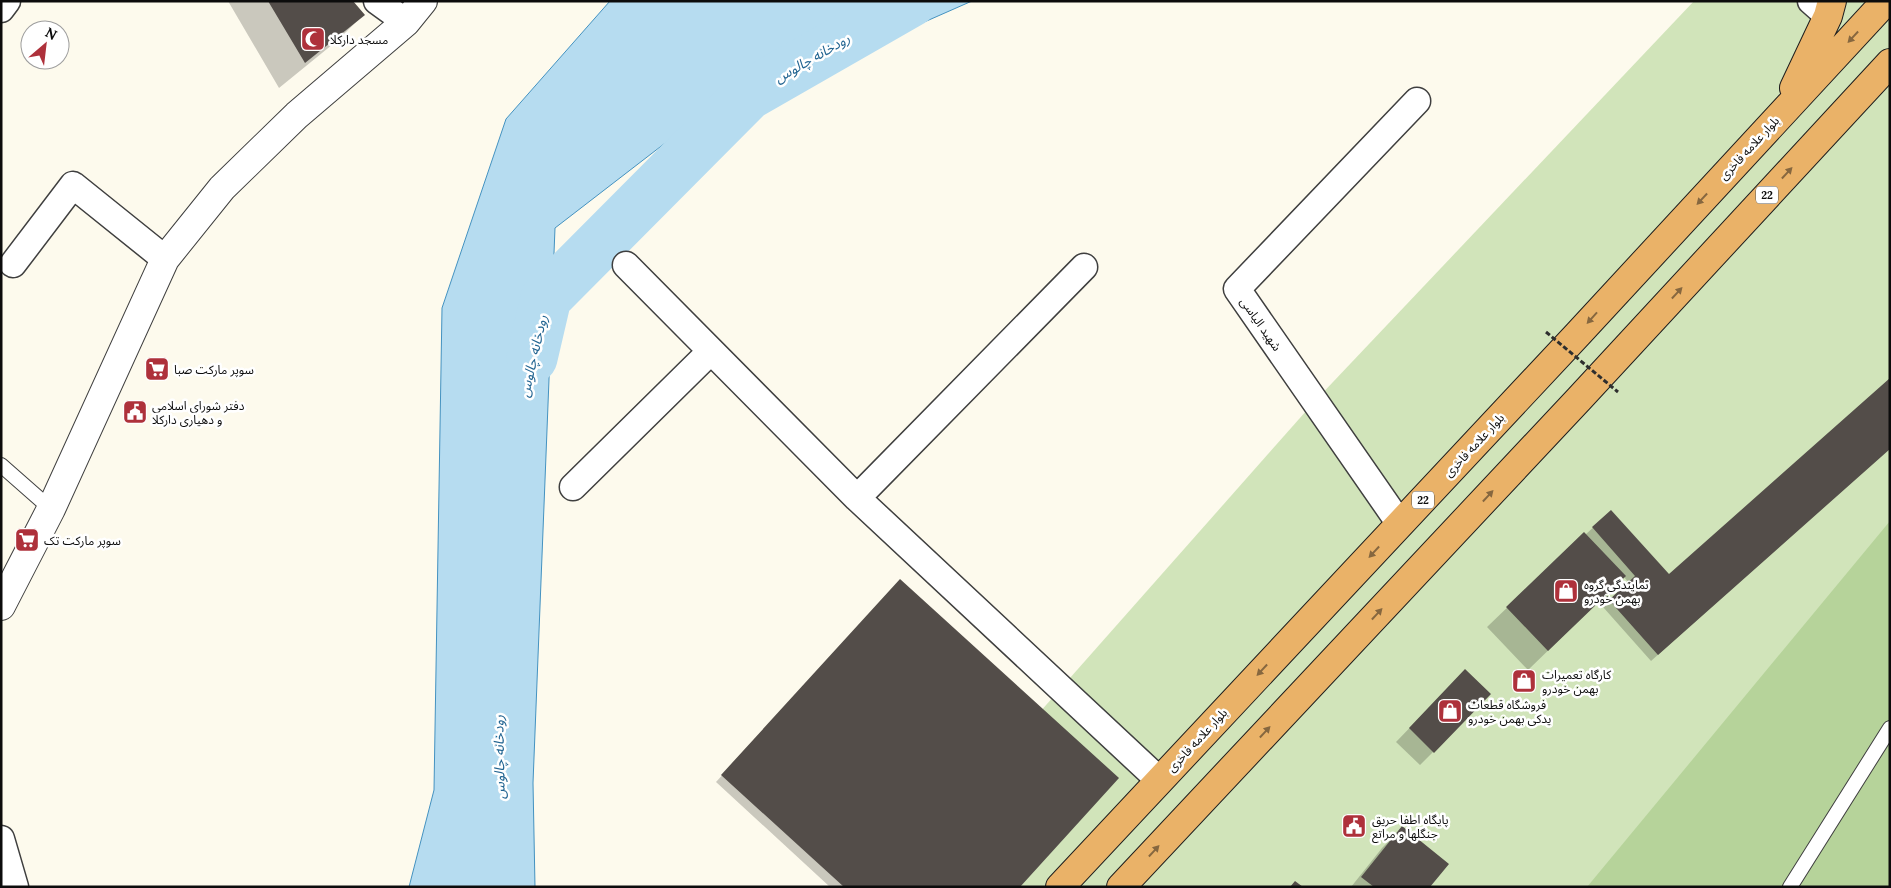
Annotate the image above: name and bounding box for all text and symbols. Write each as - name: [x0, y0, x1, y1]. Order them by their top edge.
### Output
- north arrow: [20, 20, 70, 70]
- text: N: [42, 23, 60, 44]
- mosque icon: مسجد دارکلا: [300, 26, 326, 52]
- water label: رودخانه چالوس: [771, 29, 853, 88]
- one-way arrow: [1847, 30, 1859, 42]
- place label: مسجد دارکلا: [330, 32, 388, 47]
- street label: بلوار علامه فاخری: [1716, 113, 1782, 183]
- one-way arrow: [1781, 168, 1793, 180]
- road number: 22: [1756, 186, 1778, 204]
- one-way arrow: [1696, 192, 1708, 204]
- one-way arrow: [1671, 287, 1683, 299]
- street label: شهید الیاسی: [1237, 294, 1285, 354]
- one-way arrow: [1586, 312, 1598, 324]
- water label: رودخانه چالوس: [515, 313, 552, 399]
- supermarket icon: سوپر مارکت صبا: [144, 356, 170, 382]
- place label: سوپر مارکت صبا: [174, 362, 254, 378]
- place label: دفتر شورای اسلامی و دهیاری دارکلا: [152, 398, 245, 427]
- public building icon: دفتر شورای اسلامی و دهیاری دارکلا: [122, 399, 148, 425]
- street label: بلوار علامه فاخری: [1441, 410, 1507, 480]
- one-way arrow: [1482, 490, 1494, 502]
- road number: 22: [1412, 492, 1434, 508]
- supermarket icon: سوپر مارکت تک: [14, 527, 40, 553]
- place label: سوپر مارکت تک: [44, 533, 121, 549]
- one-way arrow: [1368, 546, 1380, 558]
- place label: نمایندگی گروه بهمن خودرو: [1584, 577, 1649, 606]
- shop icon: نمایندگی گروه بهمن خودرو: [1553, 578, 1579, 604]
- one-way arrow: [1371, 608, 1383, 620]
- one-way arrow: [1256, 664, 1268, 676]
- place label: کارگاه تعمیرات بهمن خودرو: [1542, 667, 1612, 696]
- shop icon: کارگاه تعمیرات بهمن خودرو: [1511, 668, 1537, 694]
- place label: فروشگاه قطعات یدکی بهمن خودرو: [1468, 697, 1551, 726]
- shop icon: فروشگاه قطعات یدکی بهمن خودرو: [1437, 698, 1463, 724]
- street label: بلوار علامه فاخری: [1164, 705, 1230, 775]
- water label: رودخانه چالوس: [489, 715, 510, 799]
- one-way arrow: [1259, 727, 1271, 739]
- place label: پایگاه اطفا حریق جنگلها و مراتع: [1372, 812, 1449, 843]
- public building icon: پایگاه اطفا حریق جنگلها و مراتع: [1341, 813, 1367, 839]
- one-way arrow: [1148, 845, 1160, 857]

